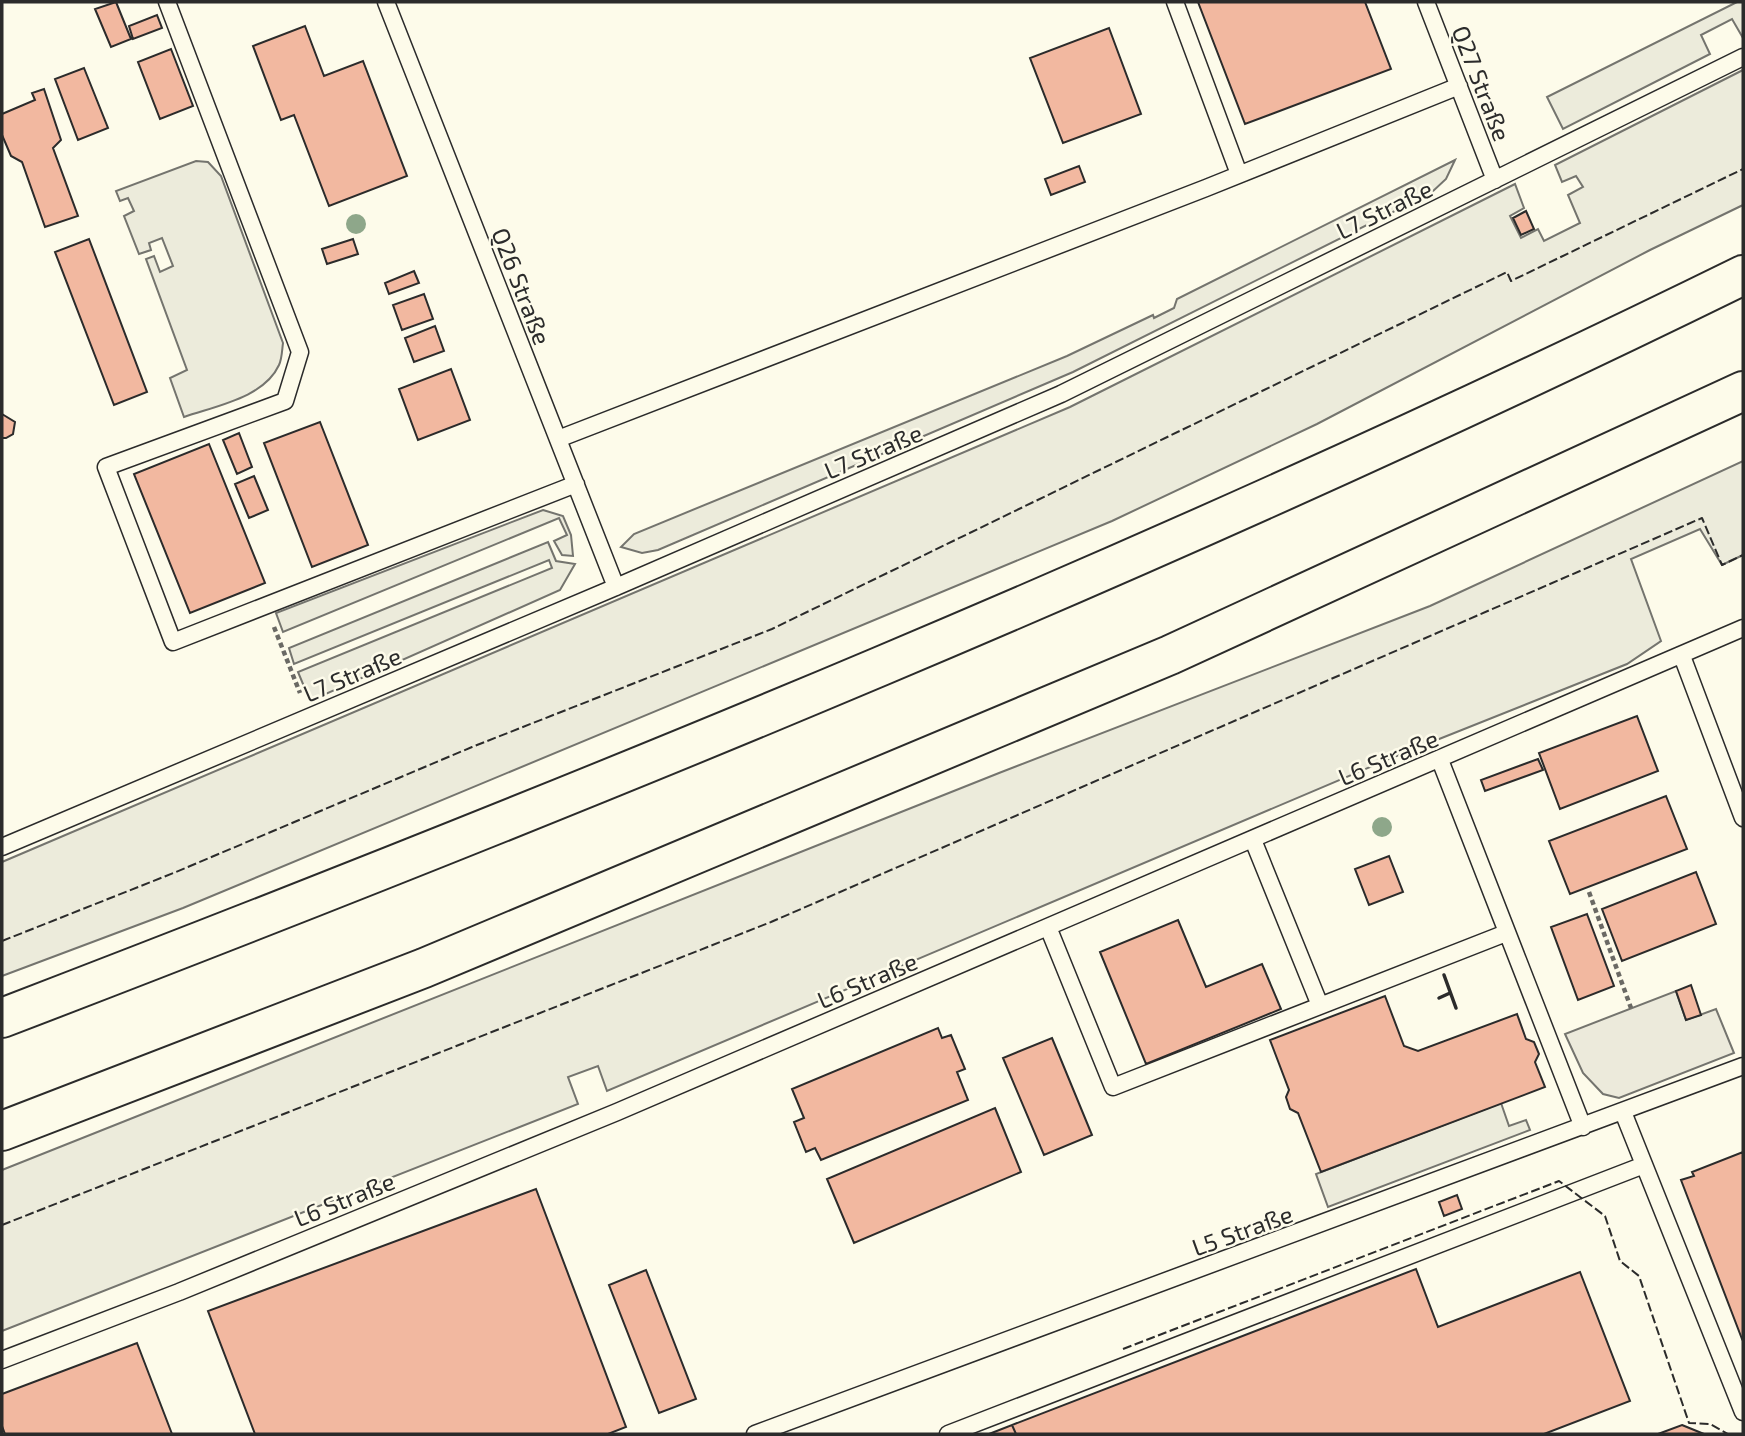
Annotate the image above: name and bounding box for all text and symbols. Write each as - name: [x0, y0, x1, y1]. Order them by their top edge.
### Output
- street label: Q27 Straße: [1447, 21, 1517, 145]
- street label: L7 Straße: [1331, 173, 1437, 245]
- street label: Q26 Straße: [486, 223, 558, 349]
- street label: L7 Straße: [820, 417, 926, 485]
- street label: L7 Straße: [299, 640, 405, 708]
- street label: L6 Straße: [1334, 723, 1442, 791]
- street label: L6 Straße: [813, 946, 921, 1014]
- street label: L6 Straße: [290, 1166, 398, 1232]
- street label: L5 Straße: [1188, 1198, 1296, 1262]

